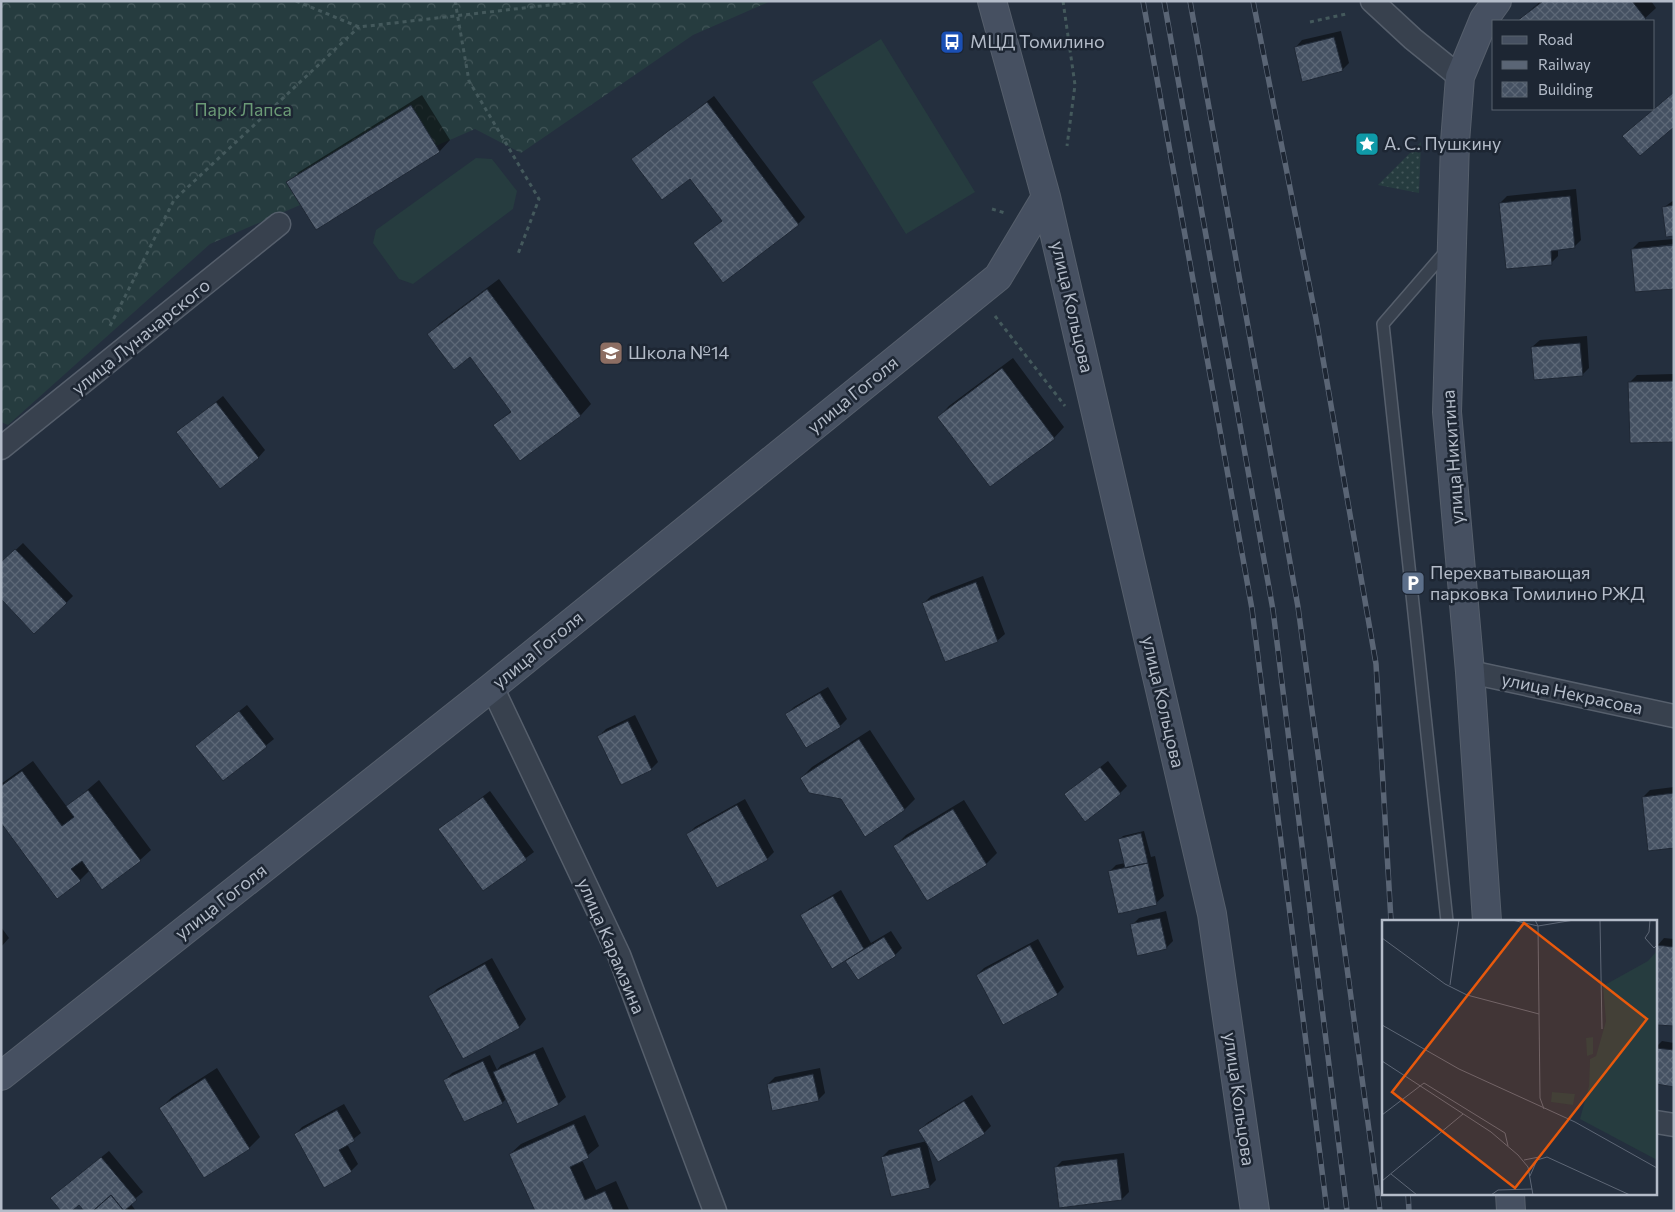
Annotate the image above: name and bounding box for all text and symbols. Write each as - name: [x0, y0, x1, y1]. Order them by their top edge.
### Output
- legend: [1492, 20, 1655, 110]
- bus stop icon: МЦД Томилино: [939, 29, 965, 55]
- place label: МЦД Томилино: [970, 30, 1105, 52]
- text: Road: [1538, 30, 1573, 48]
- text: Railway: [1538, 55, 1591, 73]
- text: Building: [1538, 80, 1593, 98]
- park label: Парк Лапса: [194, 98, 292, 120]
- place icon: А. С. Пушкину: [1354, 131, 1380, 157]
- place label: А. С. Пушкину: [1384, 132, 1501, 154]
- street label: улица Кольцова: [1047, 239, 1099, 375]
- street label: улица Луначарского: [67, 274, 214, 399]
- school or university icon: Школа №14: [598, 340, 624, 366]
- place label: Школа №14: [628, 341, 730, 363]
- street label: улица Гоголя: [803, 351, 902, 438]
- street label: улица Никитина: [1436, 389, 1468, 525]
- place label: Перехватывающая парковка Томилино РЖД: [1430, 561, 1645, 604]
- parking icon: Перехватывающая парковка Томилино РЖД: [1400, 570, 1426, 596]
- street label: улица Гоголя: [488, 606, 587, 693]
- street label: улица Кольцова: [1138, 634, 1190, 770]
- street label: улица Некрасова: [1500, 667, 1645, 719]
- street label: улица Гоголя: [170, 859, 271, 944]
- street label: улица Карамзина: [573, 874, 650, 1017]
- inset map: [1382, 920, 1658, 1194]
- street label: улица Кольцова: [1220, 1031, 1260, 1167]

